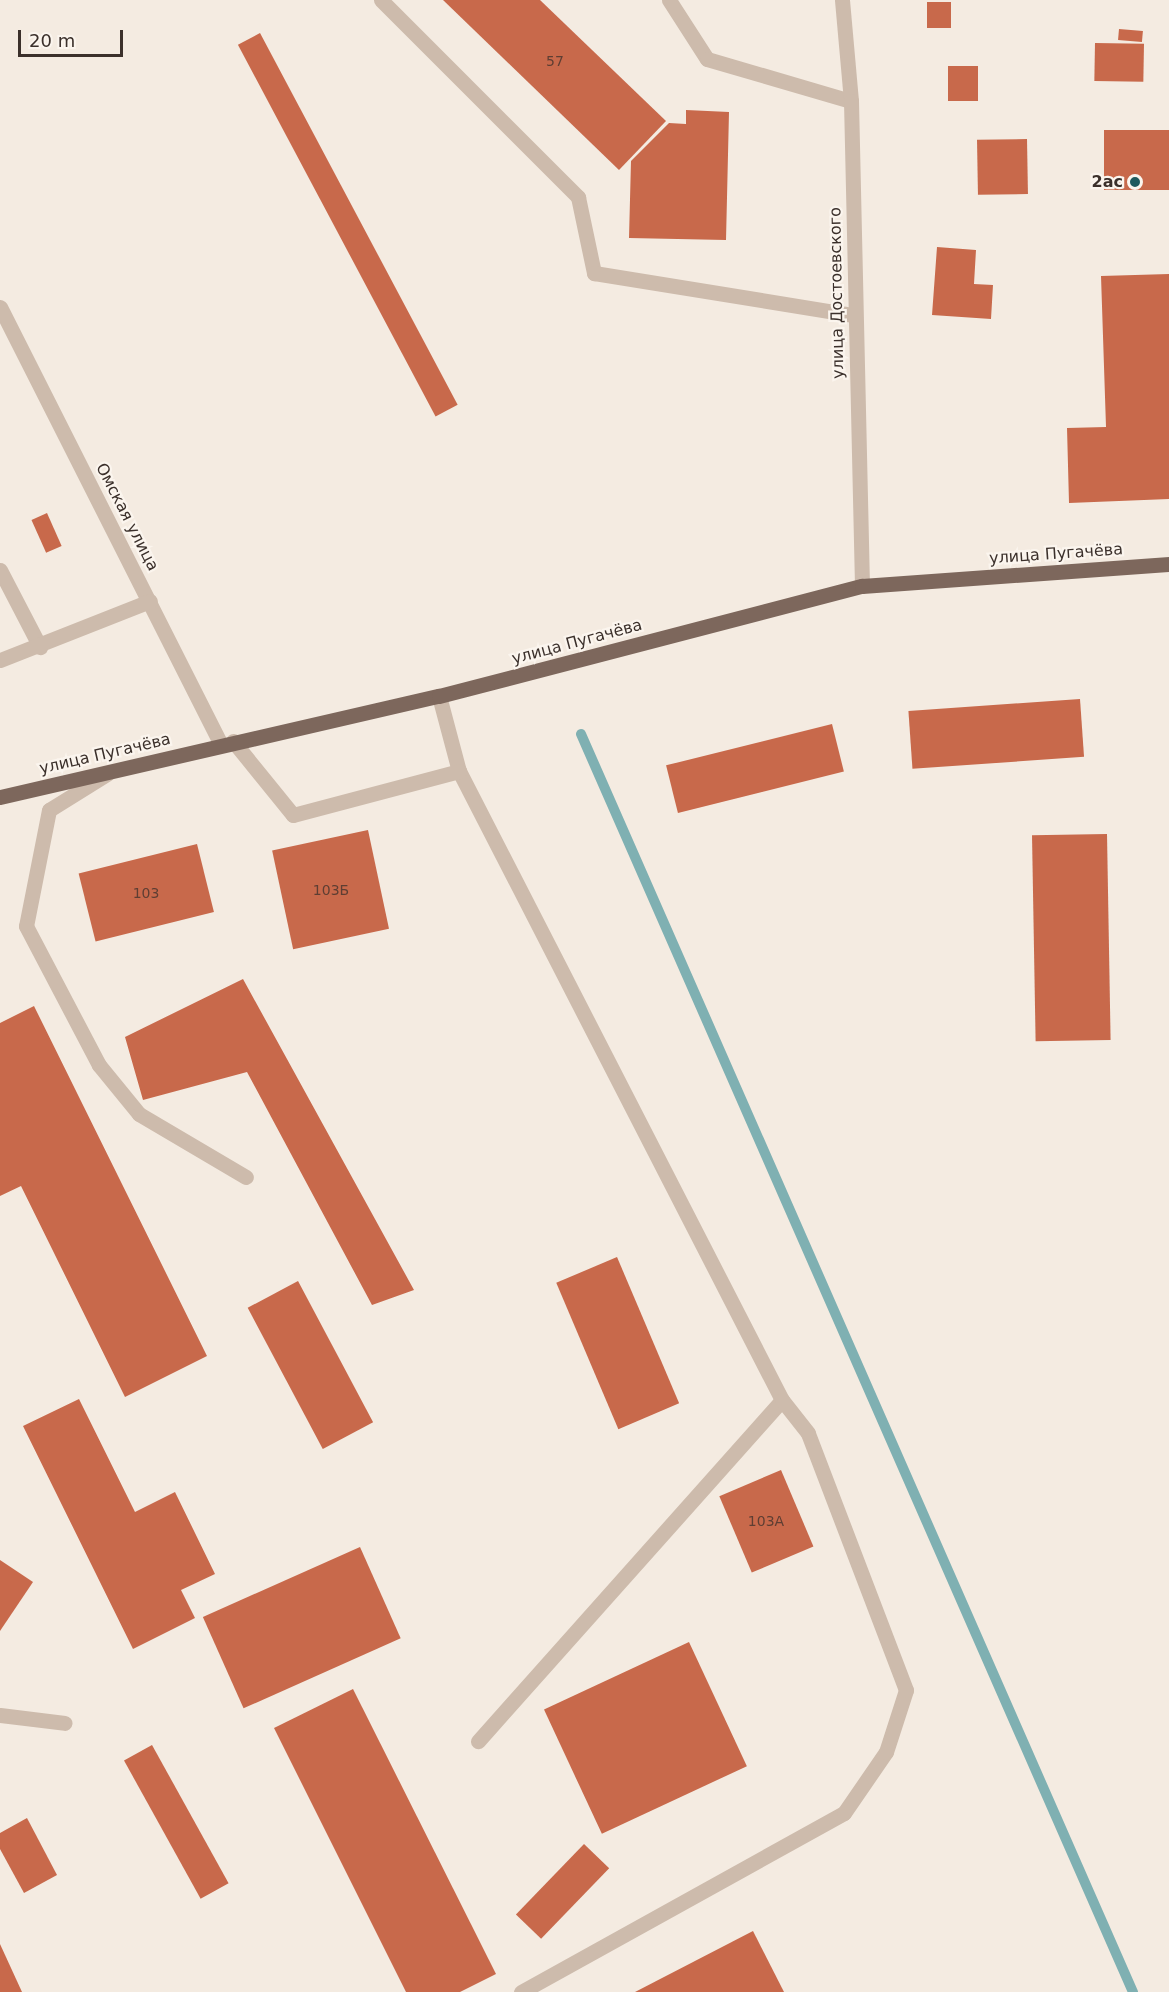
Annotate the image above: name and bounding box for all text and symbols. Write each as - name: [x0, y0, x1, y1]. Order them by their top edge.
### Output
- scale bar: [21, 18, 126, 56]
- text: 20 m: [29, 30, 75, 51]
- house number: 57: [546, 53, 564, 69]
- place label: 2ас: [1092, 172, 1123, 192]
- marker: 2ас: [1128, 175, 1142, 189]
- street label: улица Достоевского: [826, 207, 848, 379]
- street label: Омская улица: [92, 460, 162, 574]
- street label: улица Пугачёва: [988, 540, 1124, 568]
- street label: улица Пугачёва: [510, 615, 644, 669]
- street label: улица Пугачёва: [38, 730, 172, 778]
- house number: 103Б: [313, 882, 349, 898]
- house number: 103: [133, 885, 159, 901]
- house number: 103А: [748, 1513, 784, 1529]

